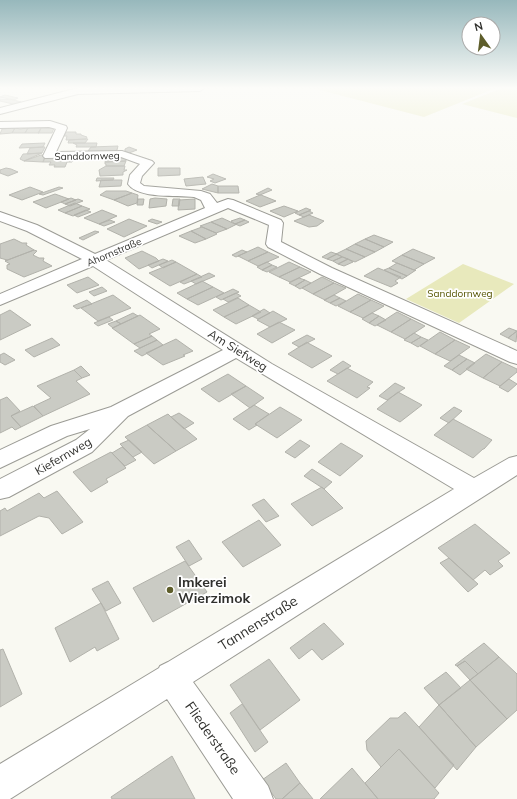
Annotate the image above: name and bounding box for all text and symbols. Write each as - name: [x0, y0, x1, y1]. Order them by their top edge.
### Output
- north arrow: [461, 16, 501, 56]
- text: N: [473, 18, 484, 34]
- street label: Sanddornweg: [54, 149, 120, 163]
- street label: Ahornstraße: [85, 235, 143, 269]
- park label: Sanddornweg: [427, 287, 493, 300]
- street label: Am Siefweg: [205, 326, 271, 374]
- street label: Kiefernweg: [32, 434, 94, 478]
- place label: Imkerei Wierzimok: [178, 573, 250, 607]
- marker: Imkerei Wierzimok: [165, 585, 175, 595]
- street label: Tannenstraße: [215, 592, 301, 654]
- street label: Fliederstraße: [181, 698, 245, 778]

